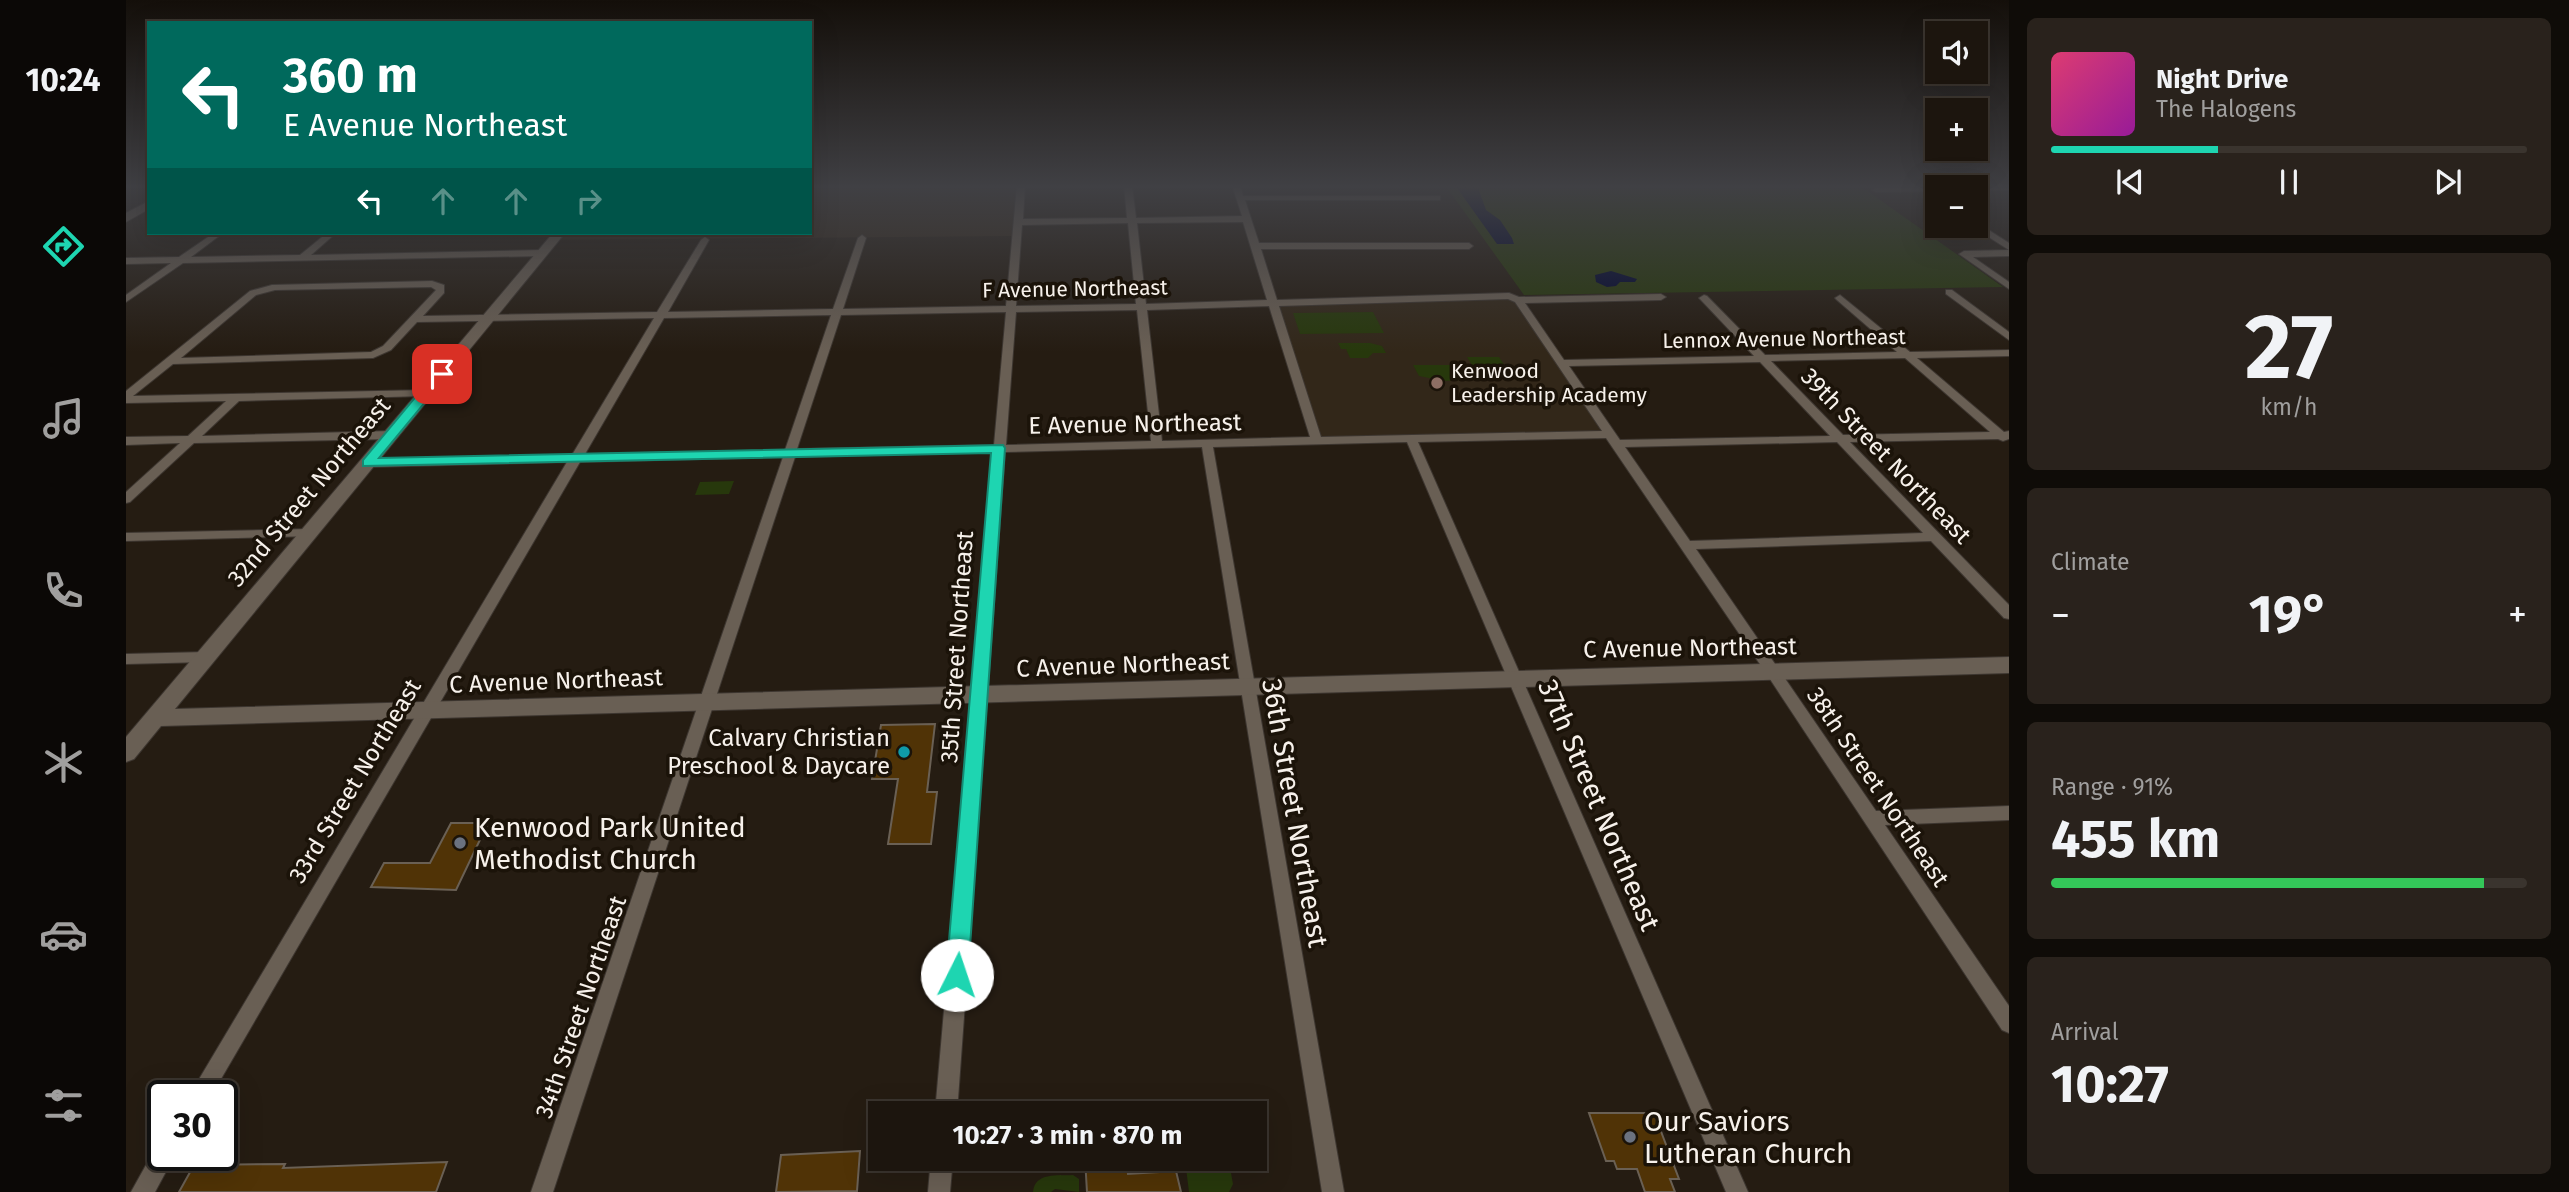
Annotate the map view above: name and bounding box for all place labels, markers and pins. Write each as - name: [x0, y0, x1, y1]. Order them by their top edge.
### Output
- pin: [412, 344, 472, 404]
- place label: Kenwood Leadership Academy: [1451, 358, 1648, 408]
- marker: Kenwood Leadership Academy: [1429, 375, 1445, 391]
- place label: Calvary Christian Preschool & Daycare: [667, 724, 890, 780]
- marker: Calvary Christian Preschool & Daycare: [896, 744, 912, 760]
- place label: Kenwood Park United Methodist Church: [474, 811, 746, 876]
- marker: Kenwood Park United Methodist Church: [452, 835, 468, 851]
- place label: Our Saviors Lutheran Church: [1644, 1105, 1852, 1170]
- marker: Our Saviors Lutheran Church: [1622, 1129, 1638, 1145]

